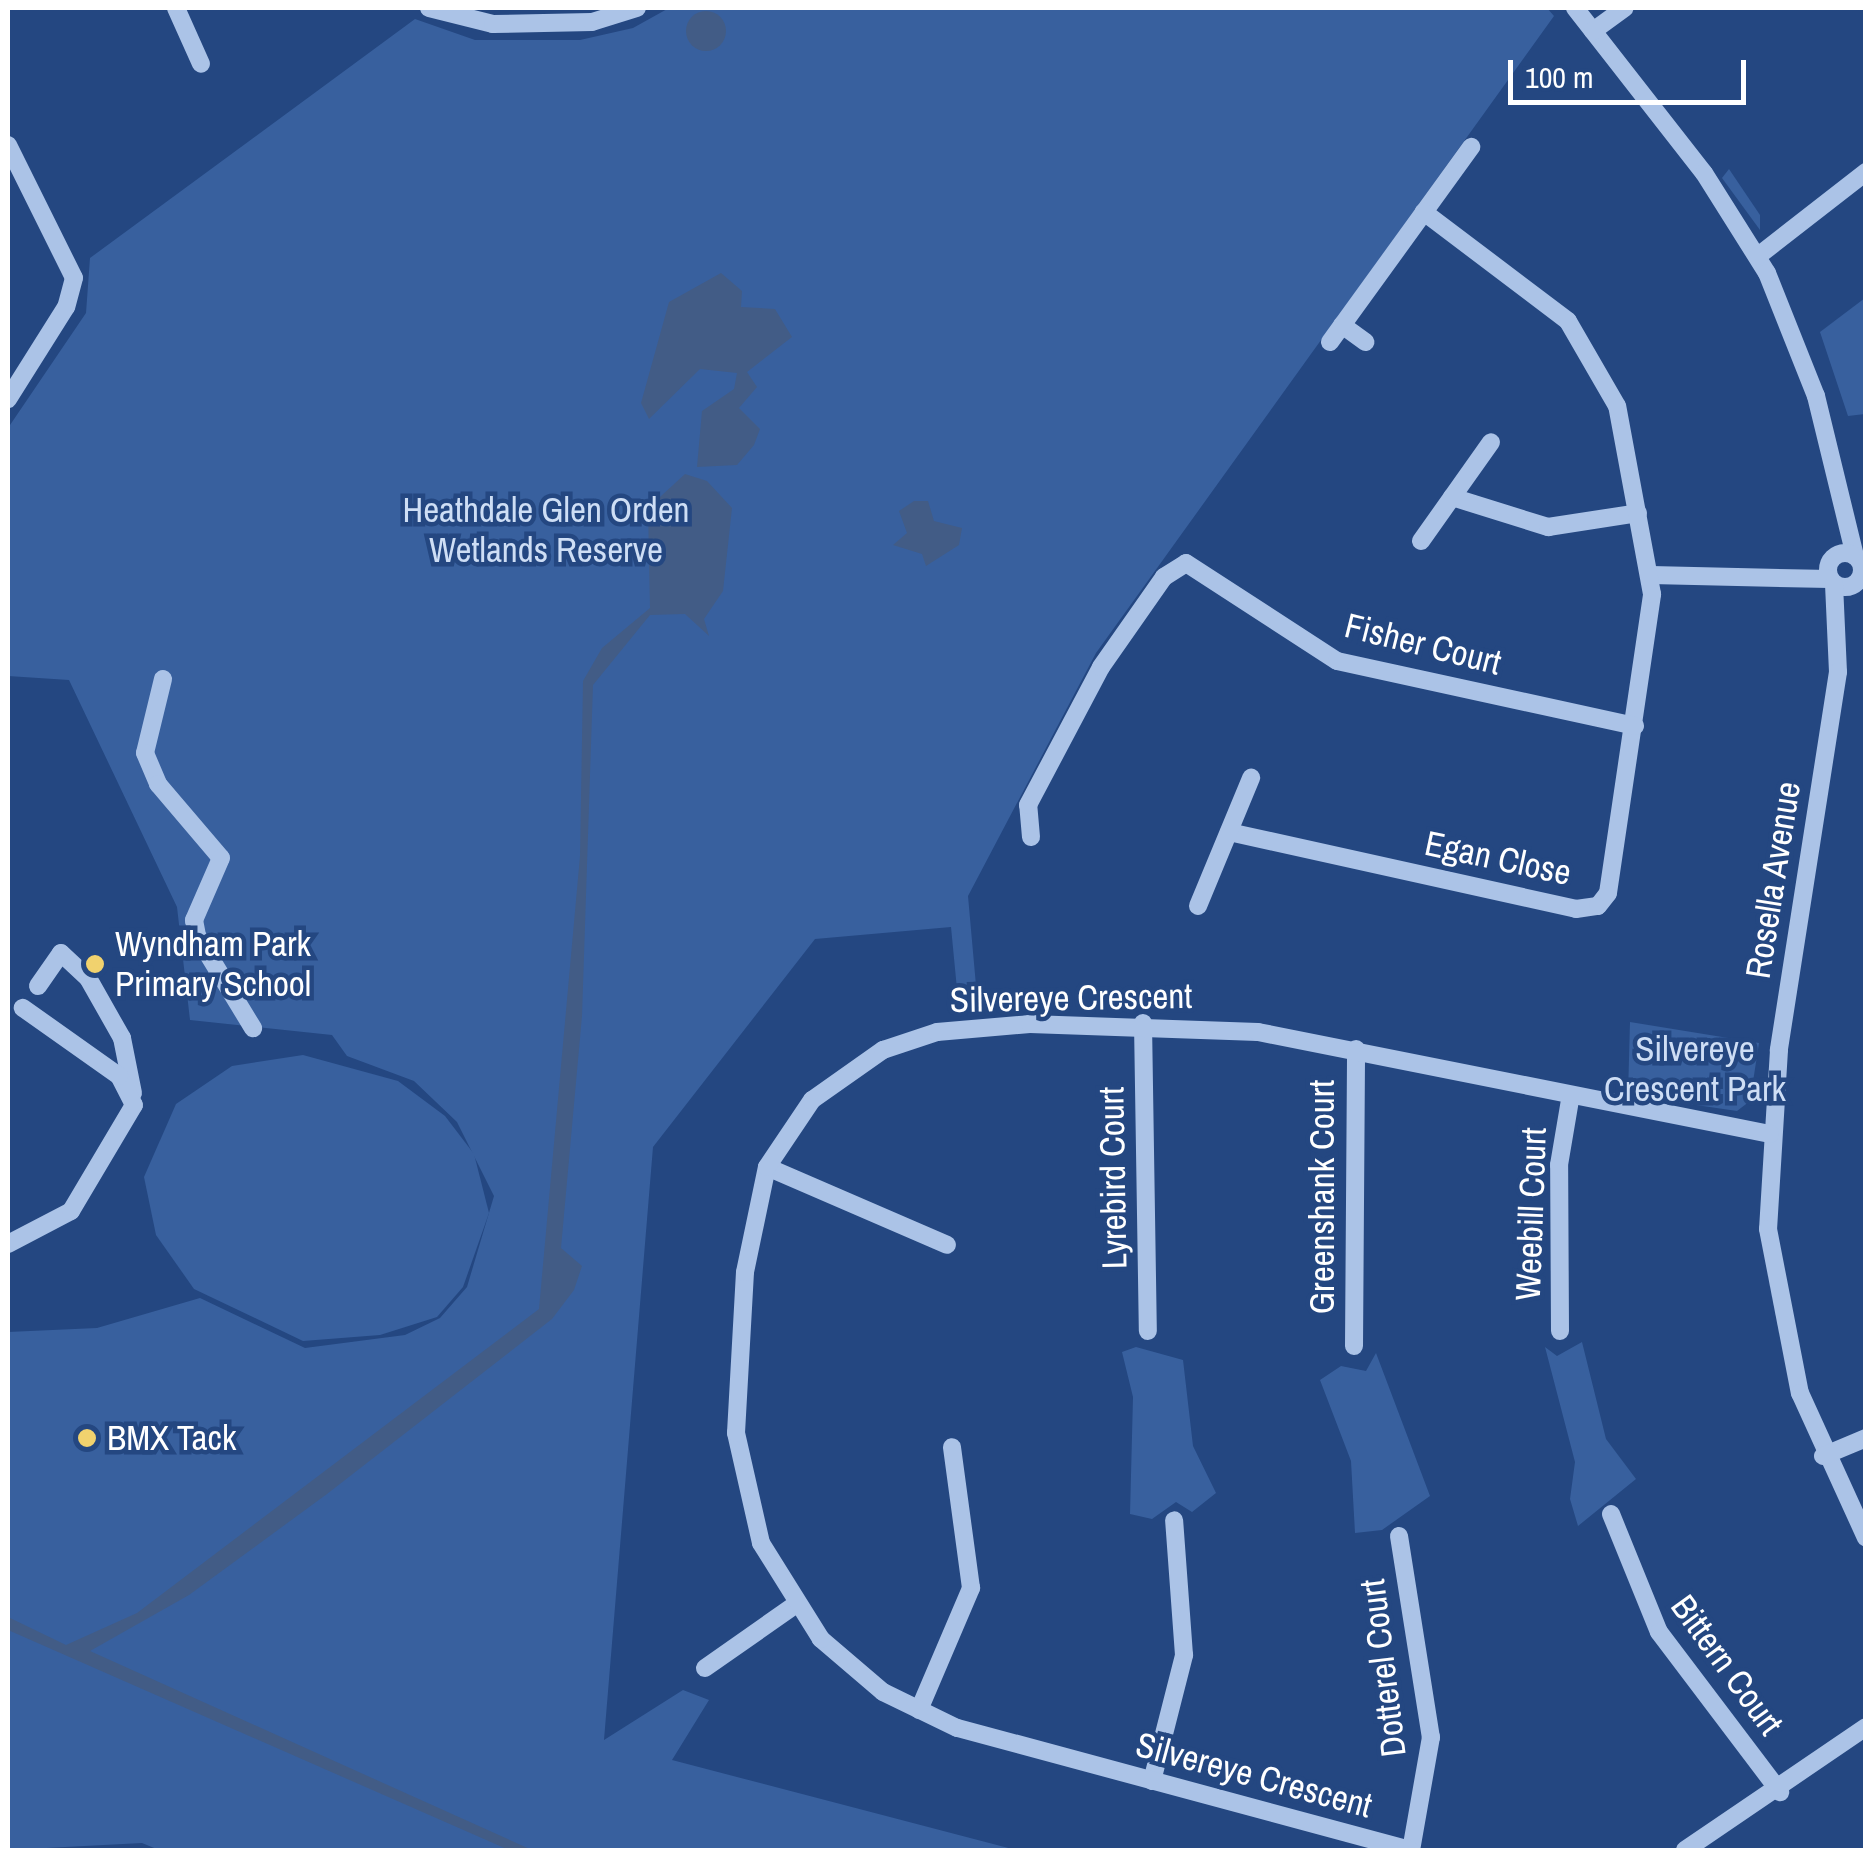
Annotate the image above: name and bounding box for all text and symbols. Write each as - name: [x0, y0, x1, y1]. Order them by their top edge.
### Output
- scale bar: [1513, 40, 1750, 102]
- text: 100 m: [1525, 57, 1593, 97]
- park label: Heathdale Glen Orden Wetlands Reserve: [402, 489, 690, 571]
- street label: Fisher Court: [1341, 604, 1505, 684]
- street label: Rosella Avenue: [1737, 778, 1809, 982]
- street label: Egan Close: [1421, 822, 1575, 894]
- place label: Wyndham Park Primary School: [115, 923, 311, 1005]
- marker: Wyndham Park Primary School: [84, 953, 106, 975]
- street label: Silvereye Crescent: [949, 975, 1193, 1021]
- park label: Silvereye Crescent Park: [1604, 1028, 1786, 1110]
- street label: Greenshank Court: [1301, 1080, 1343, 1314]
- street label: Lyrebird Court: [1090, 1086, 1136, 1270]
- street label: Weebill Court: [1507, 1127, 1555, 1301]
- place label: BMX Tack: [107, 1417, 237, 1459]
- marker: BMX Tack: [76, 1427, 98, 1449]
- street label: Dotterel Court: [1351, 1577, 1415, 1759]
- street label: Bittern Court: [1662, 1587, 1792, 1743]
- street label: Silvereye Crescent: [1131, 1723, 1377, 1827]

